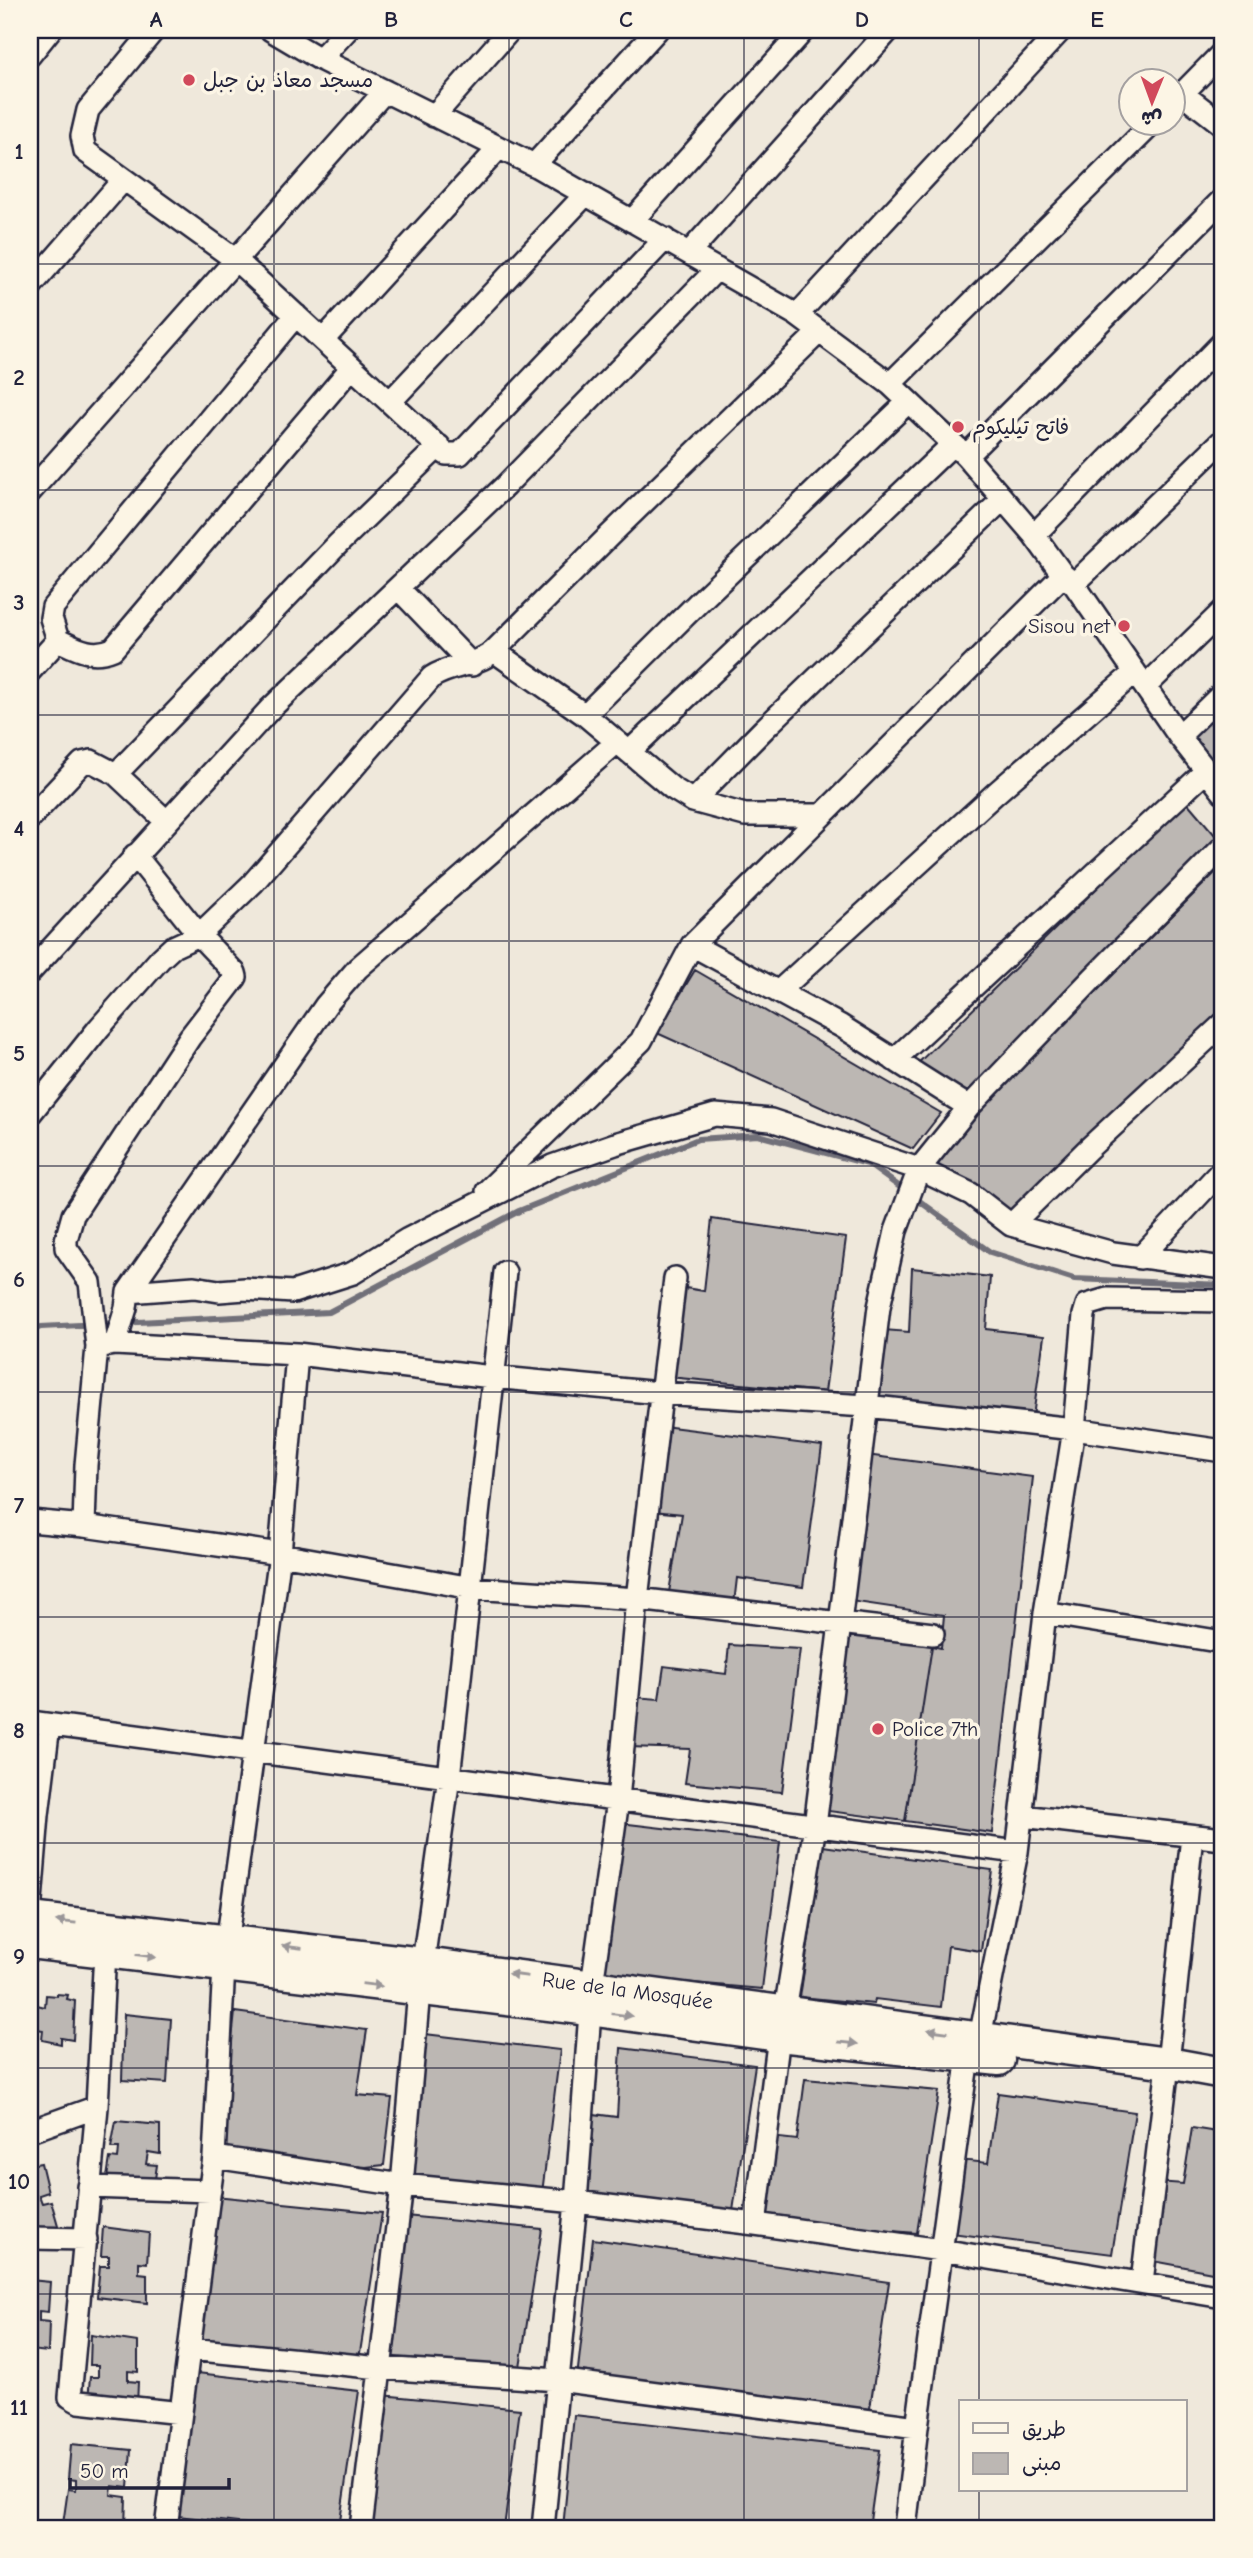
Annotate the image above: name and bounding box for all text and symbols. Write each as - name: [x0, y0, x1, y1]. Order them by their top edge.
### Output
- text: A: [150, 6, 163, 33]
- text: B: [384, 6, 398, 33]
- text: C: [619, 6, 633, 33]
- text: D: [855, 6, 869, 33]
- text: E: [1090, 6, 1104, 33]
- north arrow: [1116, 66, 1186, 136]
- place label: مسجد معاذ بن جبل: [203, 68, 373, 93]
- marker: مسجد معاذ بن جبل: [181, 72, 197, 88]
- text: ش: [1141, 107, 1162, 129]
- text: 1: [14, 138, 24, 165]
- text: 2: [13, 364, 25, 391]
- place label: فاتح تيليكوم: [972, 415, 1069, 443]
- marker: فاتح تيليكوم: [950, 419, 966, 435]
- text: 3: [13, 589, 25, 616]
- place label: Sisou net: [1028, 614, 1111, 638]
- marker: Sisou net: [1116, 618, 1132, 634]
- text: 4: [14, 815, 25, 842]
- text: 5: [13, 1040, 25, 1067]
- text: 6: [13, 1266, 25, 1293]
- text: 7: [14, 1492, 25, 1519]
- text: 8: [13, 1717, 25, 1744]
- place label: Police 7th: [892, 1717, 978, 1741]
- marker: Police 7th: [870, 1721, 886, 1737]
- one-way arrow: [55, 1916, 77, 1927]
- one-way arrow: [281, 1941, 303, 1952]
- text: 9: [13, 1943, 25, 1970]
- one-way arrow: [135, 1951, 157, 1962]
- street label: Rue de la Mosquée: [541, 1967, 714, 2014]
- one-way arrow: [507, 1970, 529, 1981]
- one-way arrow: [361, 1979, 383, 1990]
- one-way arrow: [611, 2009, 633, 2020]
- one-way arrow: [926, 2026, 948, 2037]
- one-way arrow: [837, 2038, 859, 2049]
- text: 10: [8, 2168, 30, 2195]
- text: 11: [10, 2394, 28, 2421]
- legend: [959, 2400, 1186, 2492]
- text: طريق: [1022, 2417, 1066, 2441]
- scale bar: [70, 2446, 229, 2490]
- text: مبنى: [1022, 2451, 1061, 2477]
- text: 50 m: [80, 2459, 129, 2483]

